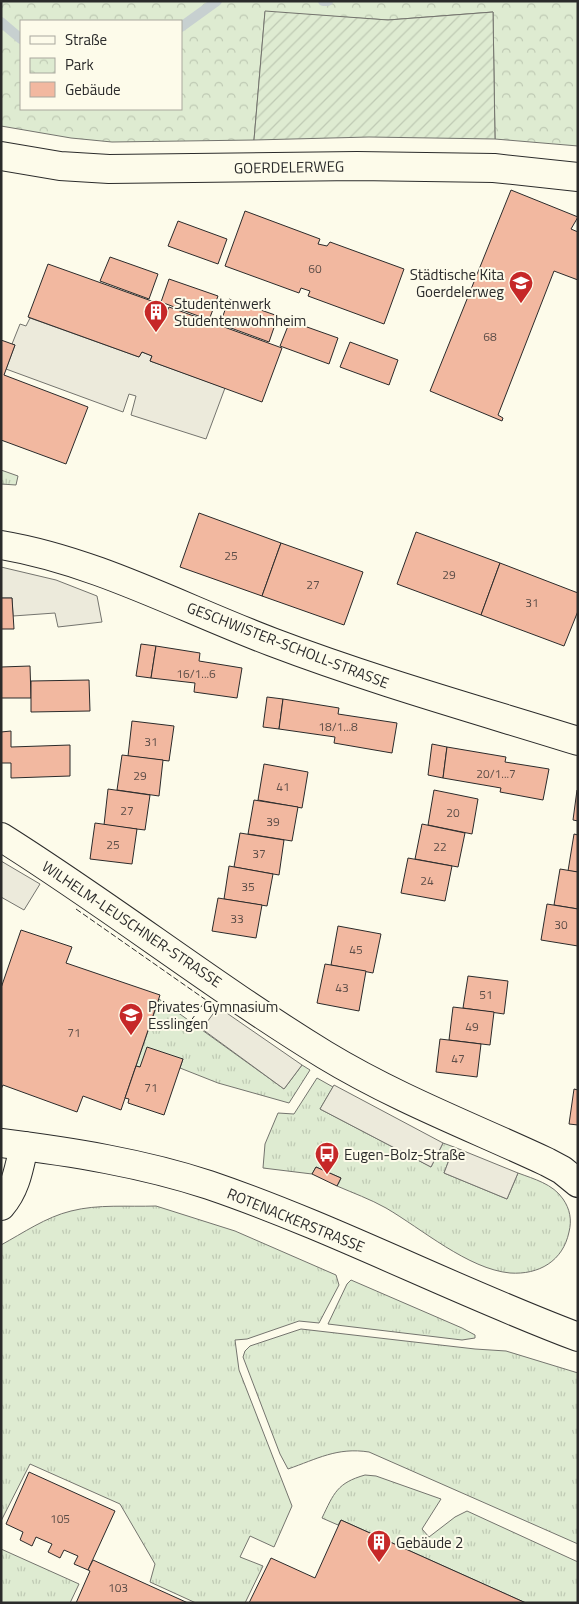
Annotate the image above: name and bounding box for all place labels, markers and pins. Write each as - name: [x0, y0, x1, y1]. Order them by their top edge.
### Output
- place label: Städtische Kita Goerdelerweg: [410, 263, 504, 303]
- school or university icon: Städtische Kita Goerdelerweg: [508, 270, 534, 304]
- place label: Studentenwerk Studentenwohnheim: [174, 292, 306, 332]
- building icon: Studentenwerk Studentenwohnheim: [143, 299, 169, 333]
- place label: Privates Gymnasium Esslingen: [148, 995, 278, 1035]
- school or university icon: Privates Gymnasium Esslingen: [118, 1002, 144, 1036]
- bus stop icon: Eugen-Bolz-Straße: [314, 1141, 340, 1175]
- place label: Eugen-Bolz-Straße: [344, 1143, 465, 1166]
- building icon: Gebäude 2: [366, 1529, 392, 1563]
- place label: Gebäude 2: [396, 1531, 463, 1554]

